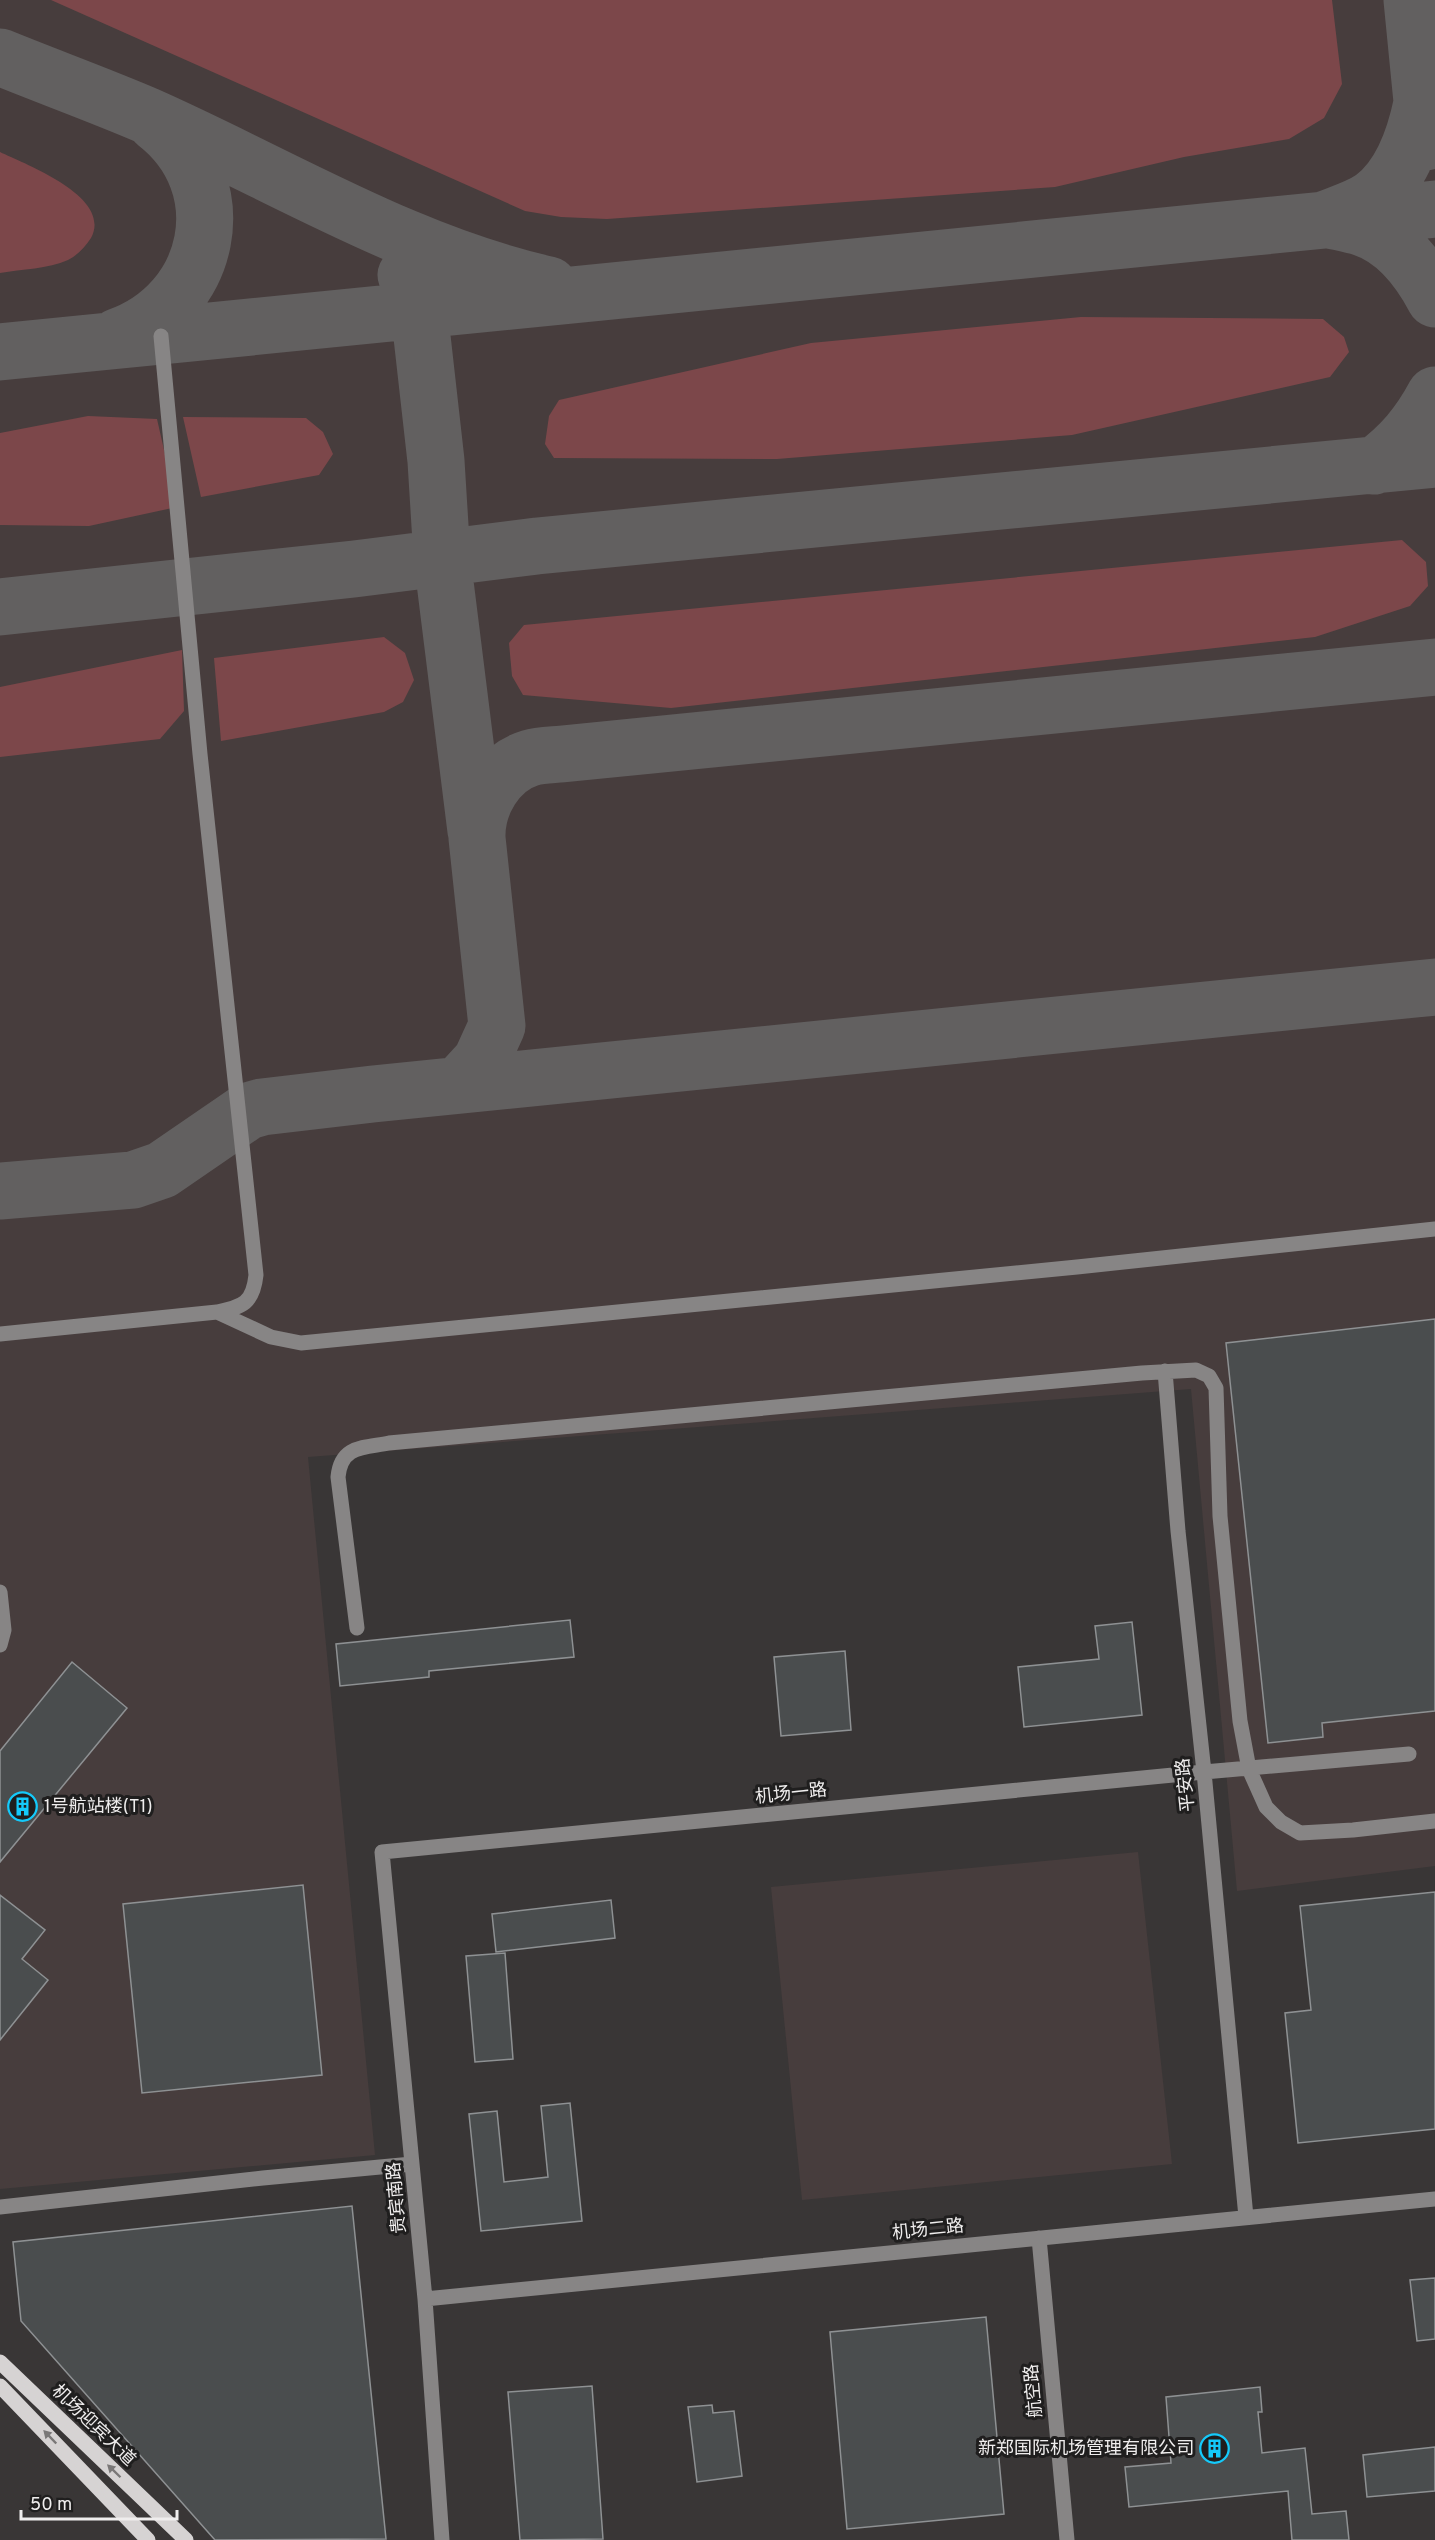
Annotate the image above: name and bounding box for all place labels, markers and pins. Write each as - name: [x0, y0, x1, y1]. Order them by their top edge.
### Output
- building icon: 1号航站楼(T1): [7, 1790, 39, 1822]
- place label: 1号航站楼(T1): [44, 1796, 153, 1819]
- building icon: 新郑国际机场管理有限公司: [1199, 2432, 1231, 2464]
- place label: 新郑国际机场管理有限公司: [978, 2438, 1194, 2461]

